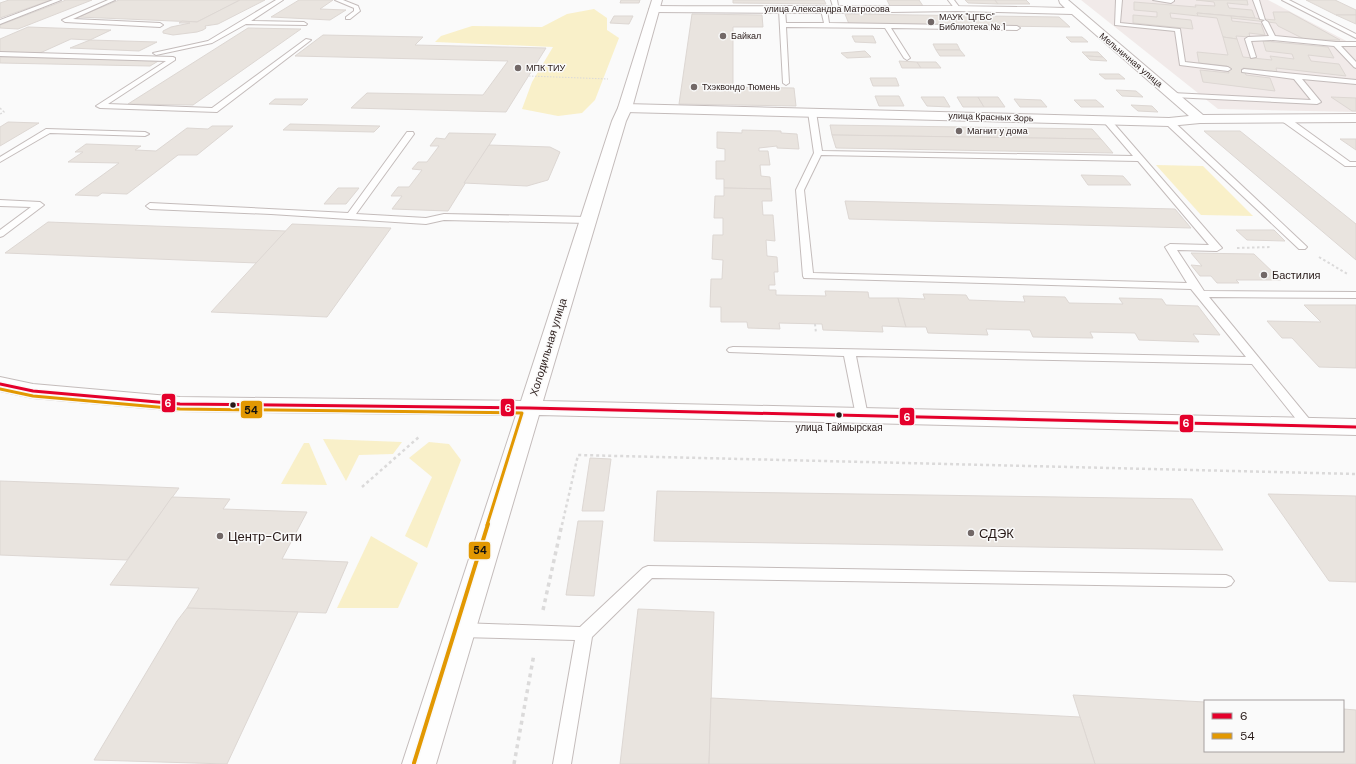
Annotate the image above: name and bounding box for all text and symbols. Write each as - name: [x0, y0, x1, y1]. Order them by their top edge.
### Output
- street label: улица Александра Матросова: [764, 3, 890, 15]
- place label: МАУК "ЦГБС" Библиотека № 1: [939, 11, 1005, 33]
- marker: МАУК "ЦГБС" Библиотека № 1: [926, 17, 936, 27]
- place label: Байкал: [731, 30, 761, 42]
- street label: Мельничная улица: [1097, 30, 1165, 90]
- marker: Байкал: [718, 31, 728, 41]
- place label: МПК ТИУ: [526, 62, 566, 74]
- marker: МПК ТИУ: [513, 63, 523, 73]
- place label: Тхэквондо Тюмень: [702, 81, 780, 93]
- marker: Тхэквондо Тюмень: [689, 82, 699, 92]
- street label: улица Красных Зорь: [948, 110, 1034, 124]
- place label: Магнит у дома: [967, 125, 1028, 137]
- marker: Магнит у дома: [954, 126, 964, 136]
- place label: Бастилия: [1272, 268, 1321, 282]
- marker: Бастилия: [1259, 270, 1269, 280]
- street label: Холодильная улица: [526, 296, 570, 398]
- line badge: 6: [161, 393, 176, 413]
- text: 6: [165, 396, 172, 410]
- line badge: 6: [500, 398, 515, 417]
- unlabelled marker: [228, 400, 238, 410]
- line badge: 54: [240, 400, 263, 419]
- text: 6: [505, 401, 512, 415]
- text: 54: [244, 403, 258, 417]
- line badge: 6: [899, 407, 915, 426]
- marker: улица Таймырская: [834, 410, 844, 420]
- text: 6: [904, 410, 911, 424]
- line badge: 6: [1179, 414, 1194, 433]
- text: 6: [1183, 416, 1190, 430]
- place label: улица Таймырская: [795, 421, 883, 434]
- place label: СДЭК: [979, 525, 1014, 542]
- place label: Центр-Сити: [228, 528, 302, 545]
- marker: СДЭК: [966, 528, 976, 538]
- marker: Центр-Сити: [215, 531, 225, 541]
- line badge: 54: [468, 541, 491, 560]
- text: 54: [473, 543, 487, 557]
- legend: [1204, 700, 1344, 752]
- text: 6: [1240, 708, 1248, 724]
- text: 54: [1240, 728, 1255, 744]

